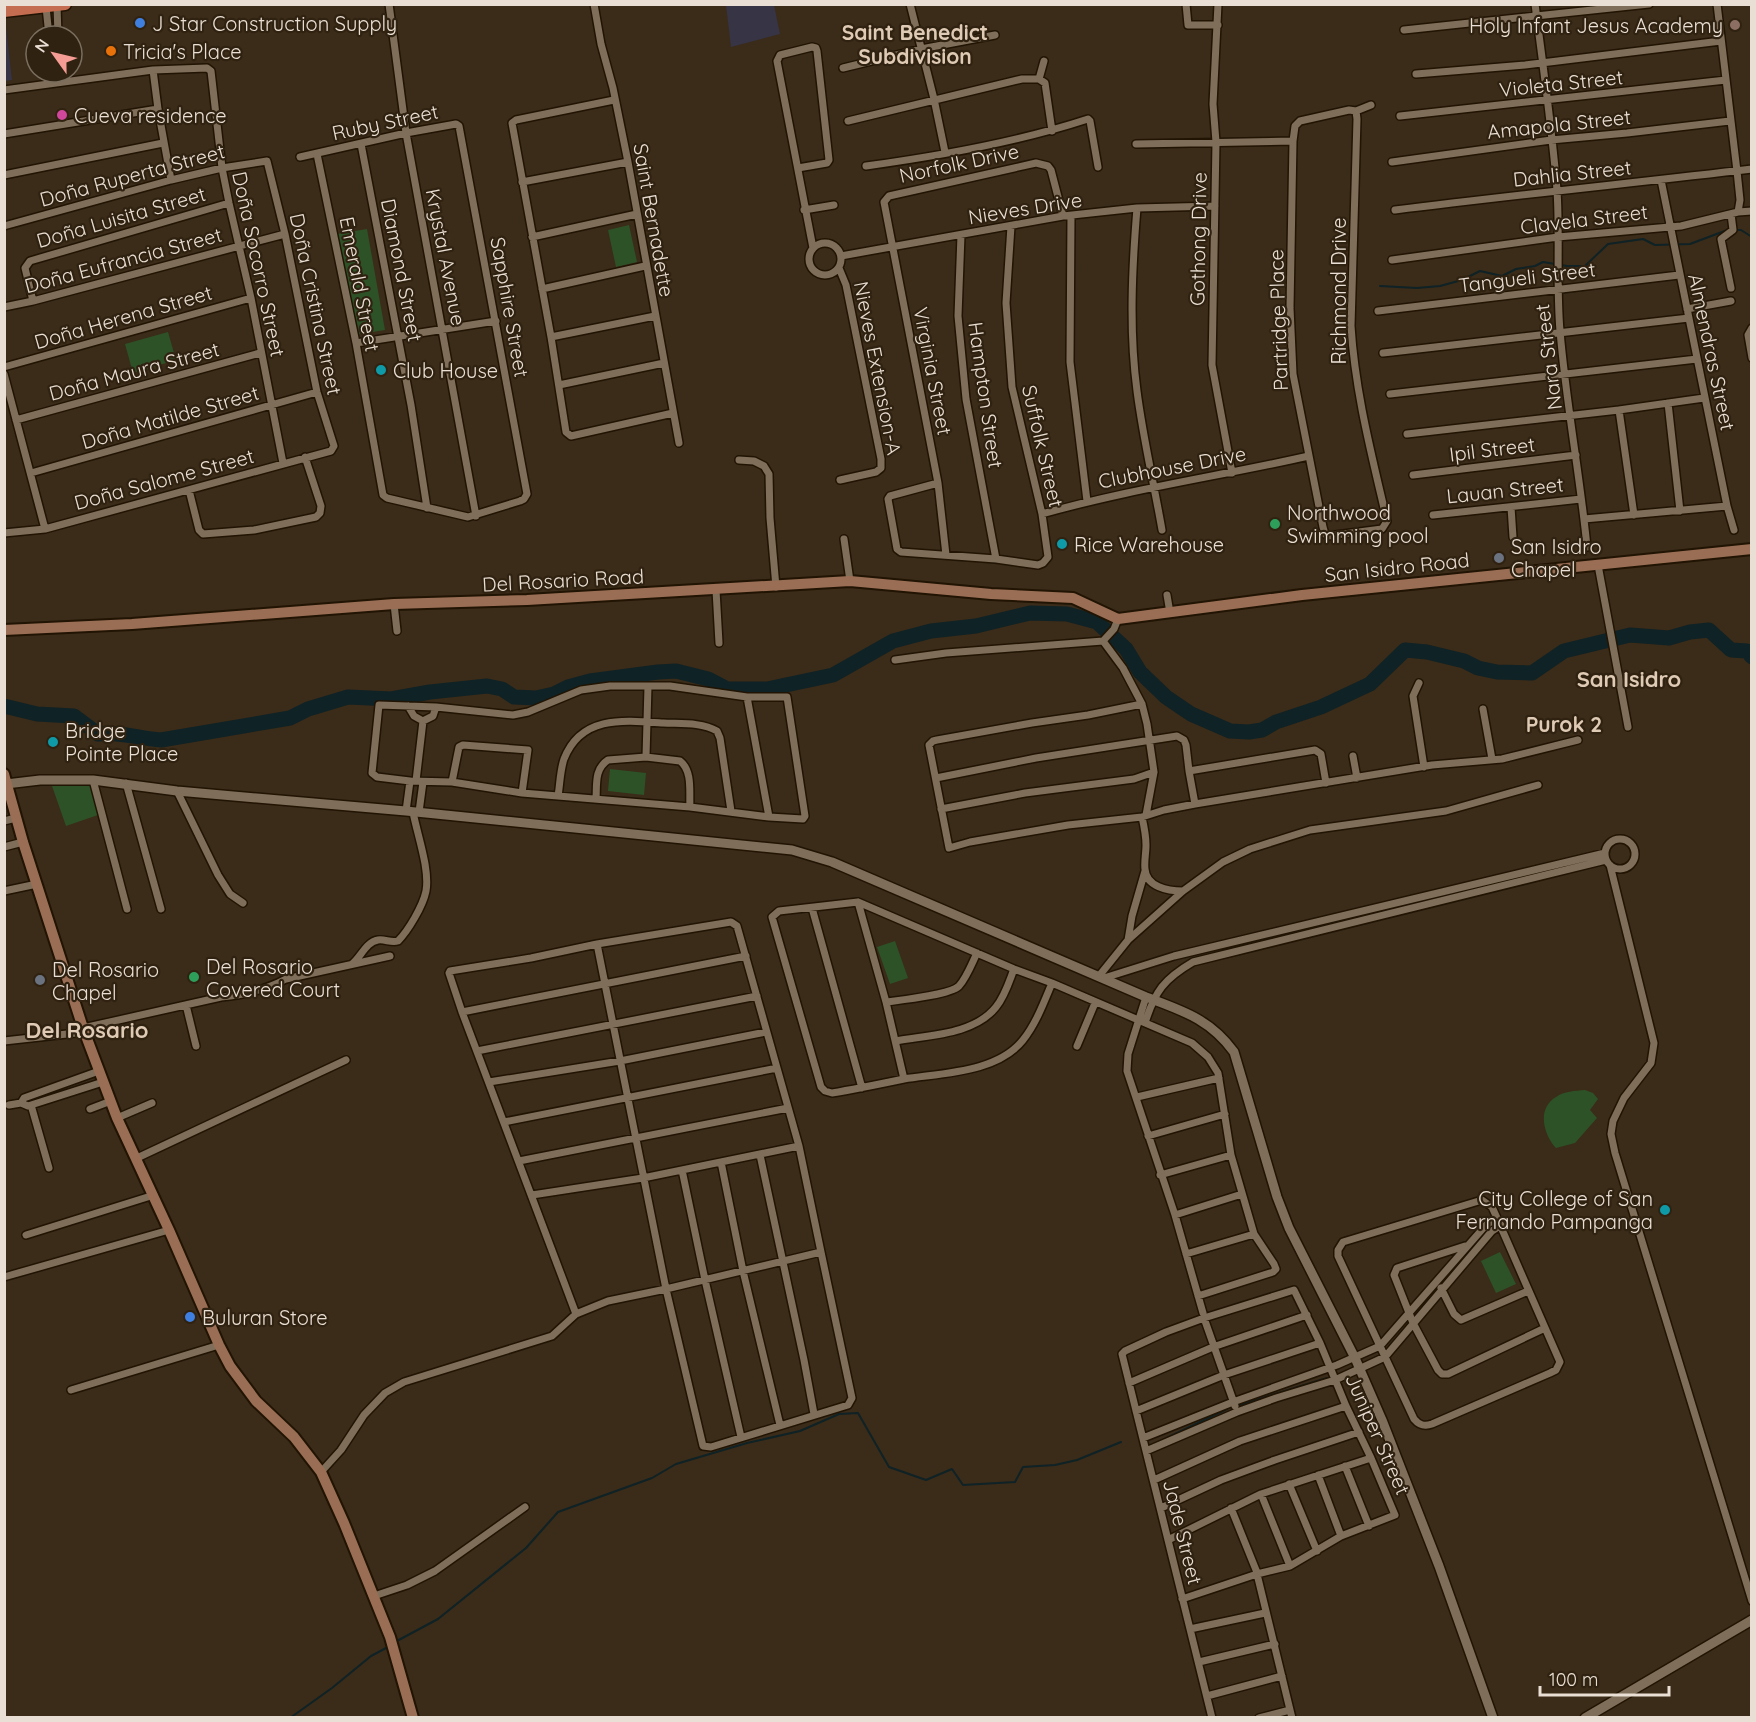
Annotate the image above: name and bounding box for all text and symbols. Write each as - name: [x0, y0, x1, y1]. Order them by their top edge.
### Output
- place label: J Star Construction Supply: [152, 11, 397, 36]
- place label: Holy Infant Jesus Academy: [1469, 13, 1723, 38]
- marker: J Star Construction Supply: [133, 16, 147, 30]
- marker: Holy Infant Jesus Academy: [1728, 18, 1742, 32]
- district label: Saint Benedict Subdivision: [842, 19, 988, 69]
- north arrow: [24, 24, 84, 84]
- text: N: [30, 35, 53, 56]
- place label: Tricia's Place: [123, 39, 242, 64]
- marker: Tricia's Place: [104, 44, 118, 58]
- street label: Violeta Street: [1498, 64, 1624, 102]
- street label: Ruby Street: [329, 98, 441, 145]
- place label: Cueva residence: [74, 103, 227, 128]
- street label: Amapola Street: [1486, 104, 1632, 144]
- marker: Cueva residence: [55, 108, 69, 122]
- street label: Doña Ruperta Street: [37, 138, 227, 212]
- street label: Norfolk Drive: [897, 138, 1021, 188]
- street label: Saint Bernadette: [628, 141, 680, 299]
- street label: Dahlia Street: [1512, 154, 1633, 192]
- street label: Doña Socorro Street: [227, 169, 291, 359]
- street label: Gothong Drive: [1184, 172, 1212, 306]
- street label: Doña Luisita Street: [34, 181, 209, 253]
- street label: Krystal Avenue: [420, 186, 472, 328]
- street label: Nieves Drive: [966, 187, 1084, 229]
- street label: Diamond Street: [376, 196, 428, 344]
- street label: Clavela Street: [1519, 199, 1649, 239]
- street label: Doña Cristina Street: [285, 211, 348, 397]
- street label: Emerald Street: [335, 214, 385, 354]
- street label: Richmond Drive: [1326, 218, 1351, 365]
- street label: Doña Eufrancia Street: [21, 222, 225, 298]
- street label: Sapphire Street: [485, 235, 535, 379]
- street label: Partridge Place: [1263, 249, 1293, 391]
- street label: Tangueli Street: [1457, 256, 1597, 298]
- street label: Almendras Street: [1683, 271, 1741, 433]
- street label: Nieves Extension-A: [849, 279, 907, 457]
- street label: Doña Herena Street: [31, 280, 215, 354]
- street label: Nara Street: [1529, 302, 1567, 411]
- street label: Virginia Street: [908, 305, 958, 437]
- street label: Hampton Street: [963, 320, 1009, 470]
- street label: Doña Maura Street: [46, 336, 222, 406]
- place label: Club House: [393, 358, 498, 383]
- marker: Club House: [374, 363, 388, 377]
- street label: Doña Matilde Street: [78, 380, 262, 454]
- street label: Suffolk Street: [1017, 383, 1069, 510]
- street label: Ipil Street: [1448, 431, 1536, 467]
- street label: Clubhouse Drive: [1096, 440, 1248, 494]
- street label: Doña Salome Street: [71, 443, 257, 515]
- street label: Lauan Street: [1445, 471, 1565, 509]
- place label: Northwood Swimming pool: [1287, 500, 1429, 548]
- marker: Northwood Swimming pool: [1268, 517, 1282, 531]
- place label: Rice Warehouse: [1074, 532, 1224, 557]
- place label: San Isidro Chapel: [1511, 534, 1602, 582]
- marker: Rice Warehouse: [1055, 537, 1069, 551]
- street label: San Isidro Road: [1323, 547, 1471, 587]
- marker: San Isidro Chapel: [1492, 551, 1506, 565]
- street label: Del Rosario Road: [481, 563, 645, 597]
- district label: San Isidro: [1577, 665, 1681, 693]
- district label: Purok 2: [1526, 711, 1602, 737]
- place label: Bridge Pointe Place: [65, 718, 178, 766]
- marker: Bridge Pointe Place: [46, 735, 60, 749]
- place label: Del Rosario Covered Court: [206, 954, 340, 1002]
- place label: Del Rosario Chapel: [52, 957, 159, 1005]
- marker: Del Rosario Covered Court: [187, 970, 201, 984]
- marker: Del Rosario Chapel: [33, 973, 47, 987]
- district label: Del Rosario: [26, 1016, 148, 1044]
- place label: City College of San Fernando Pampanga: [1456, 1186, 1653, 1234]
- marker: City College of San Fernando Pampanga: [1658, 1203, 1672, 1217]
- place label: Buluran Store: [202, 1305, 327, 1330]
- marker: Buluran Store: [183, 1310, 197, 1324]
- street label: Juniper Street: [1340, 1370, 1416, 1499]
- street label: Jade Street: [1158, 1477, 1208, 1587]
- scale bar: [1540, 1659, 1669, 1697]
- text: 100 m: [1549, 1668, 1598, 1691]

